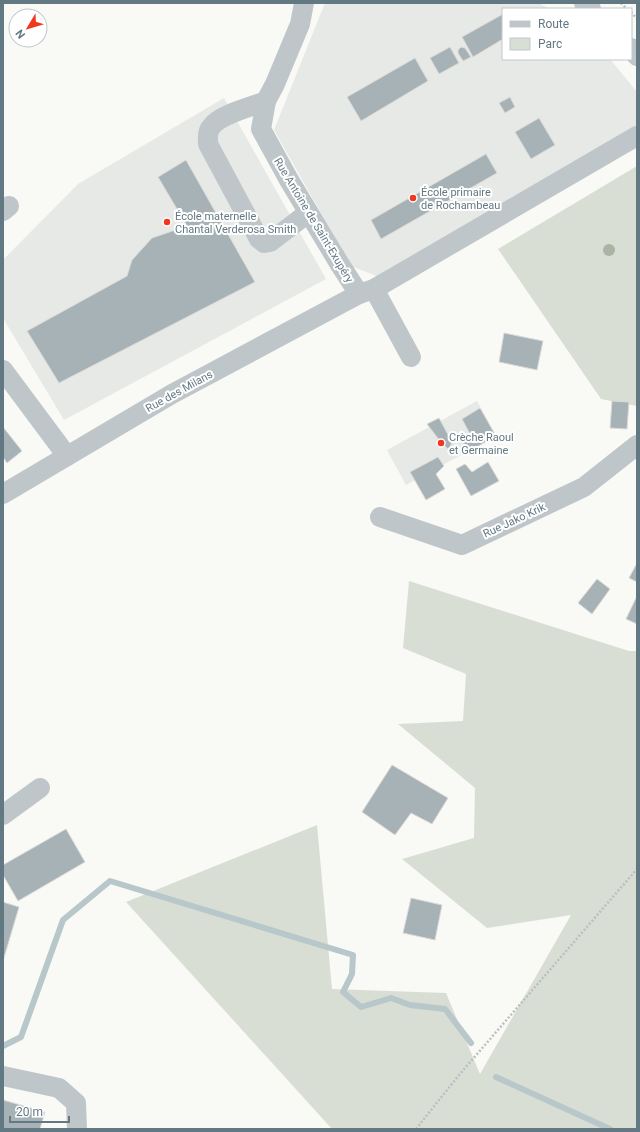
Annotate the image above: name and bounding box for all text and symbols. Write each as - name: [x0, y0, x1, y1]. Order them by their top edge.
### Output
- north arrow: [8, 8, 48, 48]
- legend: [502, 8, 632, 60]
- text: Route: [538, 17, 569, 31]
- text: N: [13, 27, 28, 41]
- text: Parc: [538, 37, 562, 51]
- street label: Rue Antoine de Saint-Exupéry: [271, 156, 356, 286]
- place label: École primaire de Rochambeau: [421, 186, 500, 212]
- marker: École primaire de Rochambeau: [408, 193, 418, 203]
- place label: École maternelle Chantal Verderosa Smith: [175, 210, 296, 236]
- marker: École maternelle Chantal Verderosa Smith: [162, 217, 172, 227]
- street label: Rue des Milans: [143, 368, 215, 415]
- place label: Crèche Raoul et Germaine: [449, 431, 514, 457]
- marker: Crèche Raoul et Germaine: [436, 438, 446, 448]
- street label: Rue Jako Krik: [481, 500, 548, 540]
- scale bar: [10, 1098, 69, 1124]
- text: 20 m: [16, 1105, 43, 1119]

